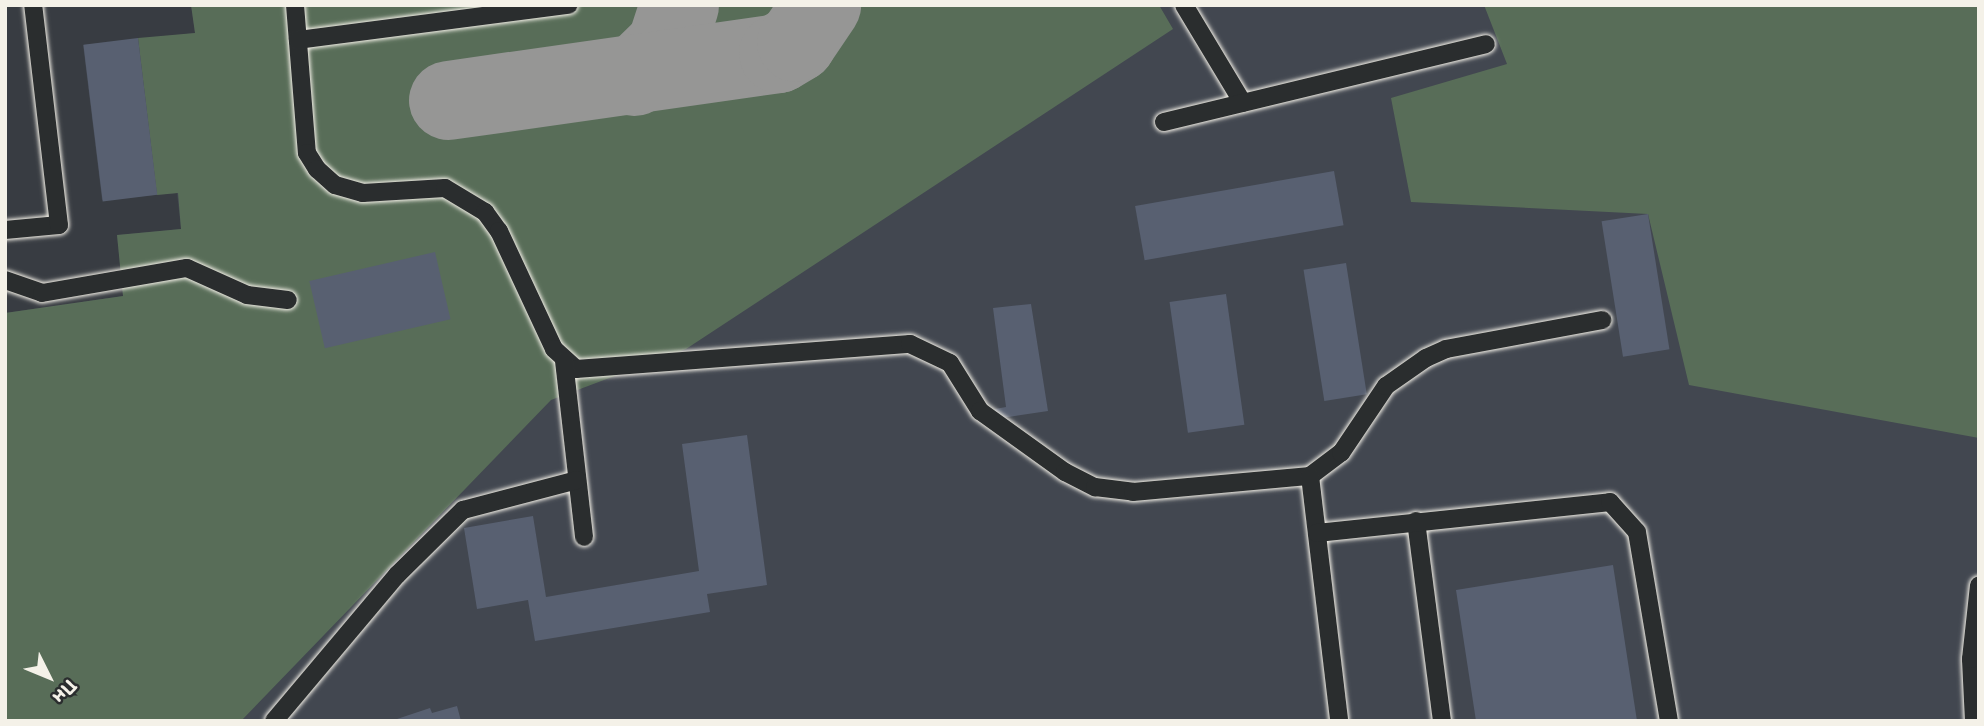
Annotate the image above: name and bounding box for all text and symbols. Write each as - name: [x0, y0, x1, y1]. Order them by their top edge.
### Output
- north arrow: [14, 642, 84, 712]
- text: Пн: [47, 674, 82, 709]

